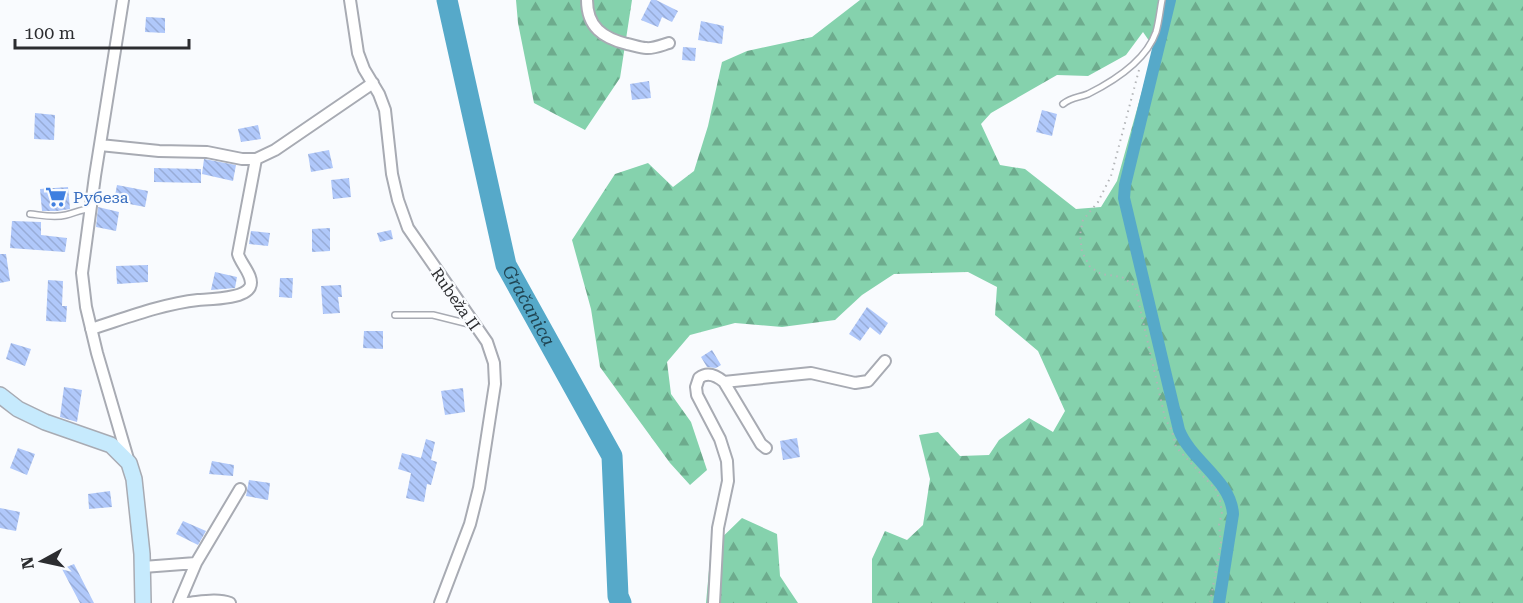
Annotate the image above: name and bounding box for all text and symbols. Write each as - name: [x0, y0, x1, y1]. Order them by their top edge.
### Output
- scale bar: [15, 12, 189, 50]
- text: 100 m: [24, 22, 75, 43]
- supermarket icon: Рубеза: [44, 185, 68, 209]
- place label: Рубеза: [73, 188, 129, 207]
- water label: Gračanica: [498, 261, 560, 350]
- street label: Rubeža II: [427, 264, 484, 334]
- north arrow: [12, 531, 72, 591]
- text: N: [17, 556, 38, 570]

